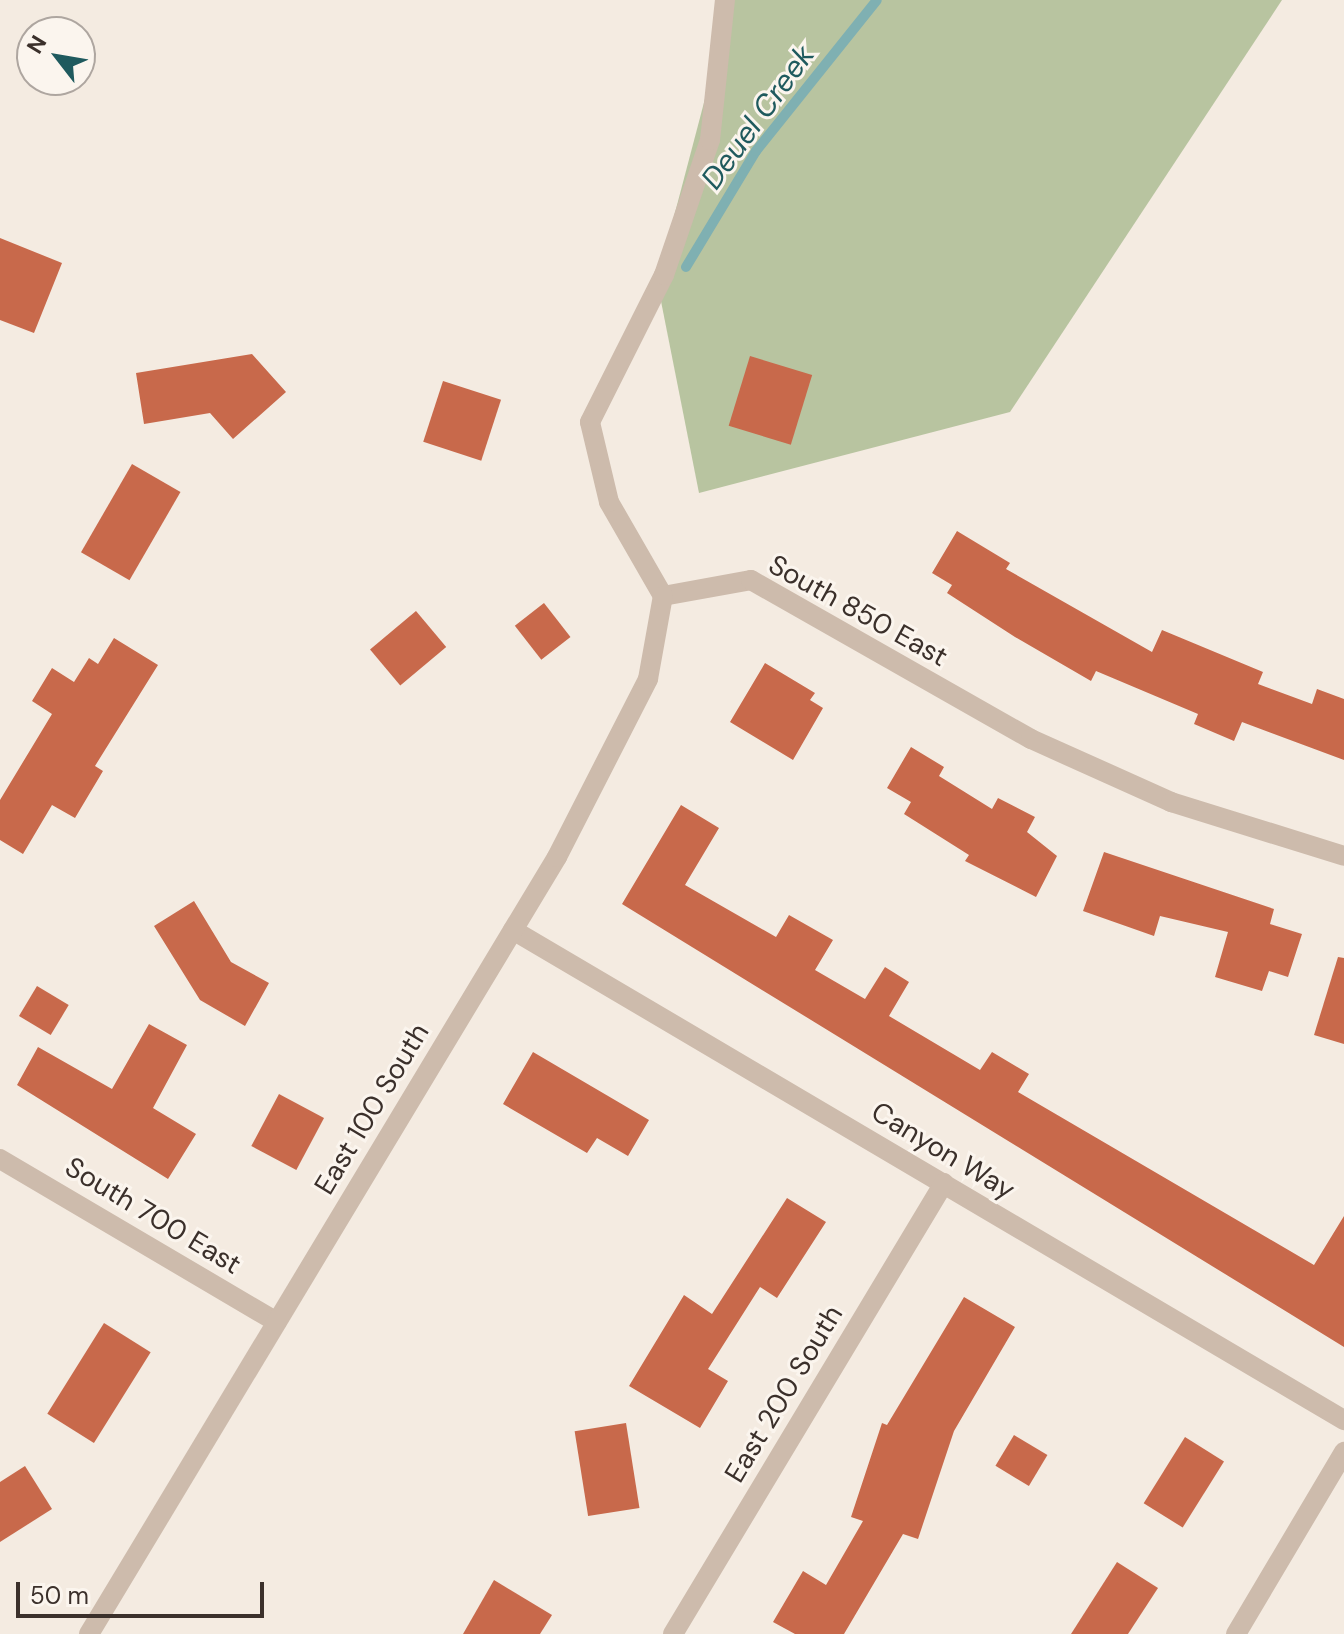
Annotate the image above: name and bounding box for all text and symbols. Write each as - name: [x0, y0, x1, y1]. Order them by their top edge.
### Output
- north arrow: [16, 16, 96, 96]
- text: N: [20, 30, 53, 59]
- water label: Deuel Creek: [694, 38, 822, 196]
- street label: South 850 East: [763, 548, 953, 674]
- street label: East 100 South: [308, 1017, 436, 1201]
- street label: Canyon Way: [865, 1095, 1021, 1207]
- street label: South 700 East: [59, 1150, 247, 1282]
- street label: East 200 South: [718, 1299, 850, 1489]
- scale bar: [20, 1566, 268, 1616]
- text: 50 m: [30, 1580, 89, 1611]

